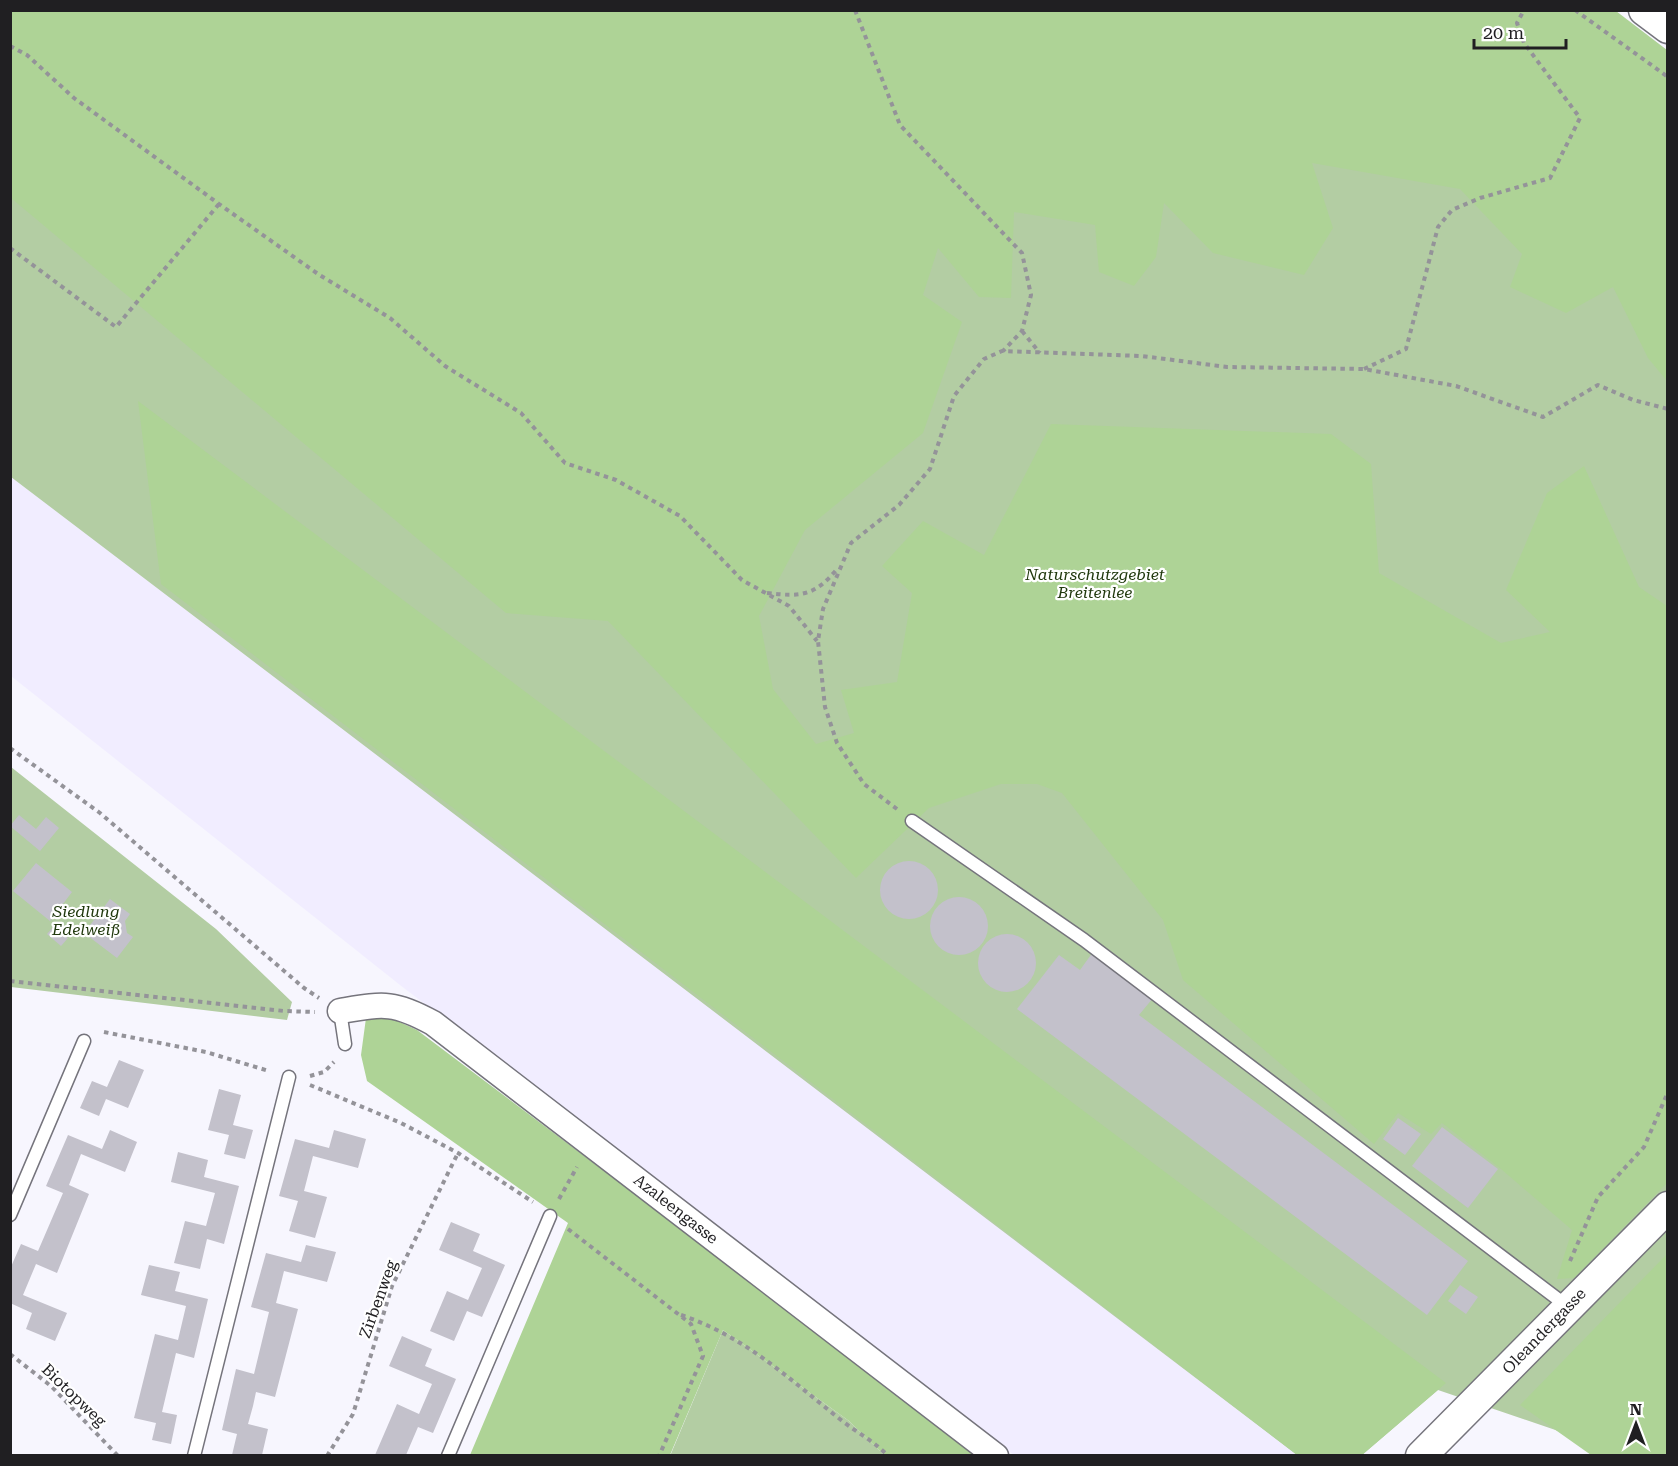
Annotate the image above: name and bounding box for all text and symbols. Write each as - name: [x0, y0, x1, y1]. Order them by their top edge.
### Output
- scale bar: [1474, 12, 1566, 50]
- text: 20 m: [1483, 22, 1524, 43]
- park label: Naturschutzgebiet Breitenlee: [1024, 565, 1165, 602]
- park label: Siedlung Edelweiß: [51, 902, 120, 939]
- street label: Azaleengasse: [630, 1170, 722, 1248]
- street label: Zirbenweg: [355, 1257, 401, 1341]
- street label: Oleandergasse: [1498, 1284, 1590, 1378]
- street label: Biotopweg: [38, 1360, 111, 1431]
- north arrow: [1606, 1394, 1666, 1454]
- text: N: [1630, 1400, 1642, 1419]

